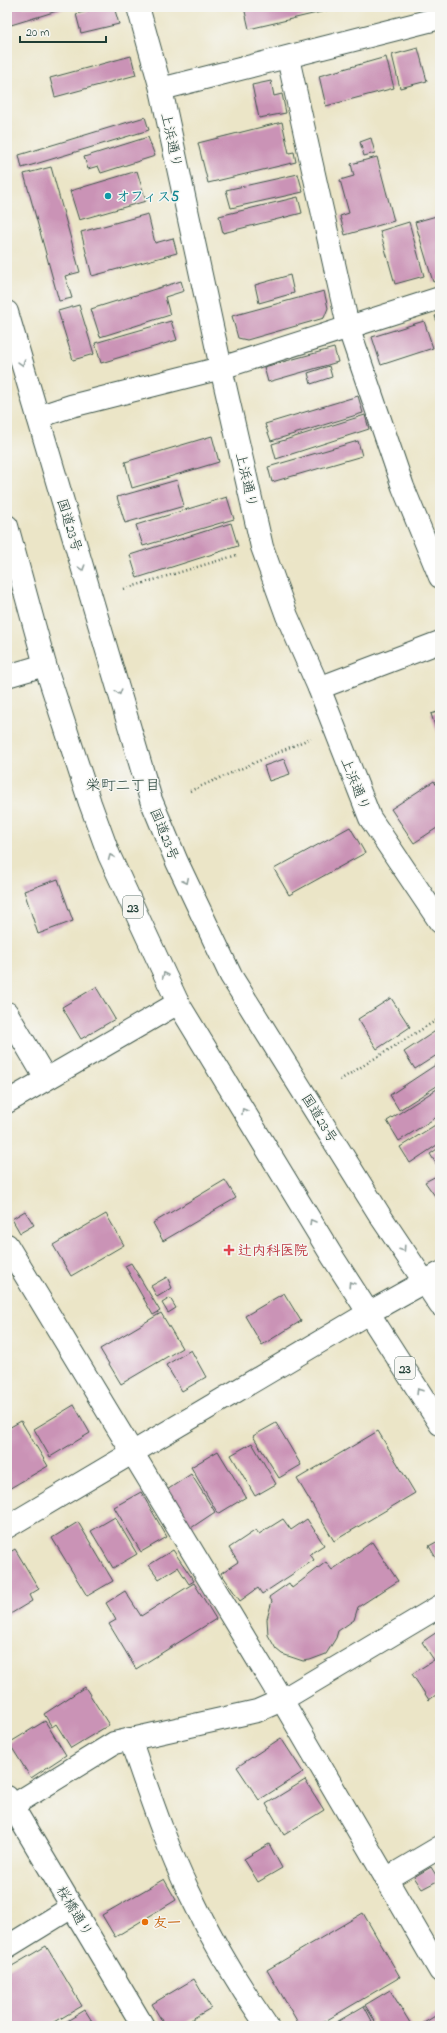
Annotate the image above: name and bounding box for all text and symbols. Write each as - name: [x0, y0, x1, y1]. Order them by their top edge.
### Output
- scale bar: [20, 18, 106, 44]
- text: 20 m: [26, 24, 49, 42]
- street label: 上浜通り: [154, 111, 187, 170]
- place label: オフィス5: [116, 187, 179, 208]
- marker: オフィス5: [103, 191, 113, 201]
- one-way arrow: [17, 359, 26, 366]
- street label: 上浜通り: [229, 451, 262, 510]
- street label: 国道23号: [51, 496, 87, 555]
- one-way arrow: [77, 564, 86, 571]
- one-way arrow: [114, 689, 123, 696]
- street label: 上浜通り: [334, 755, 375, 814]
- district label: 栄町二丁目: [85, 775, 161, 797]
- street label: 国道23号: [144, 805, 184, 864]
- one-way arrow: [107, 853, 115, 860]
- one-way arrow: [181, 877, 189, 884]
- road number: 23: [123, 896, 143, 918]
- one-way arrow: [162, 972, 170, 979]
- street label: 国道23号: [295, 1090, 342, 1148]
- one-way arrow: [242, 1108, 249, 1115]
- one-way arrow: [309, 1219, 317, 1226]
- place label: 辻内科医院: [238, 1241, 308, 1262]
- marker: 辻内科医院: [223, 1244, 235, 1256]
- one-way arrow: [398, 1245, 405, 1252]
- one-way arrow: [348, 1281, 356, 1288]
- road number: 23: [395, 1357, 415, 1379]
- one-way arrow: [416, 1388, 424, 1395]
- street label: 桜橋通り: [50, 1882, 97, 1941]
- place label: 友一: [153, 1913, 181, 1934]
- marker: 友一: [140, 1917, 150, 1927]

